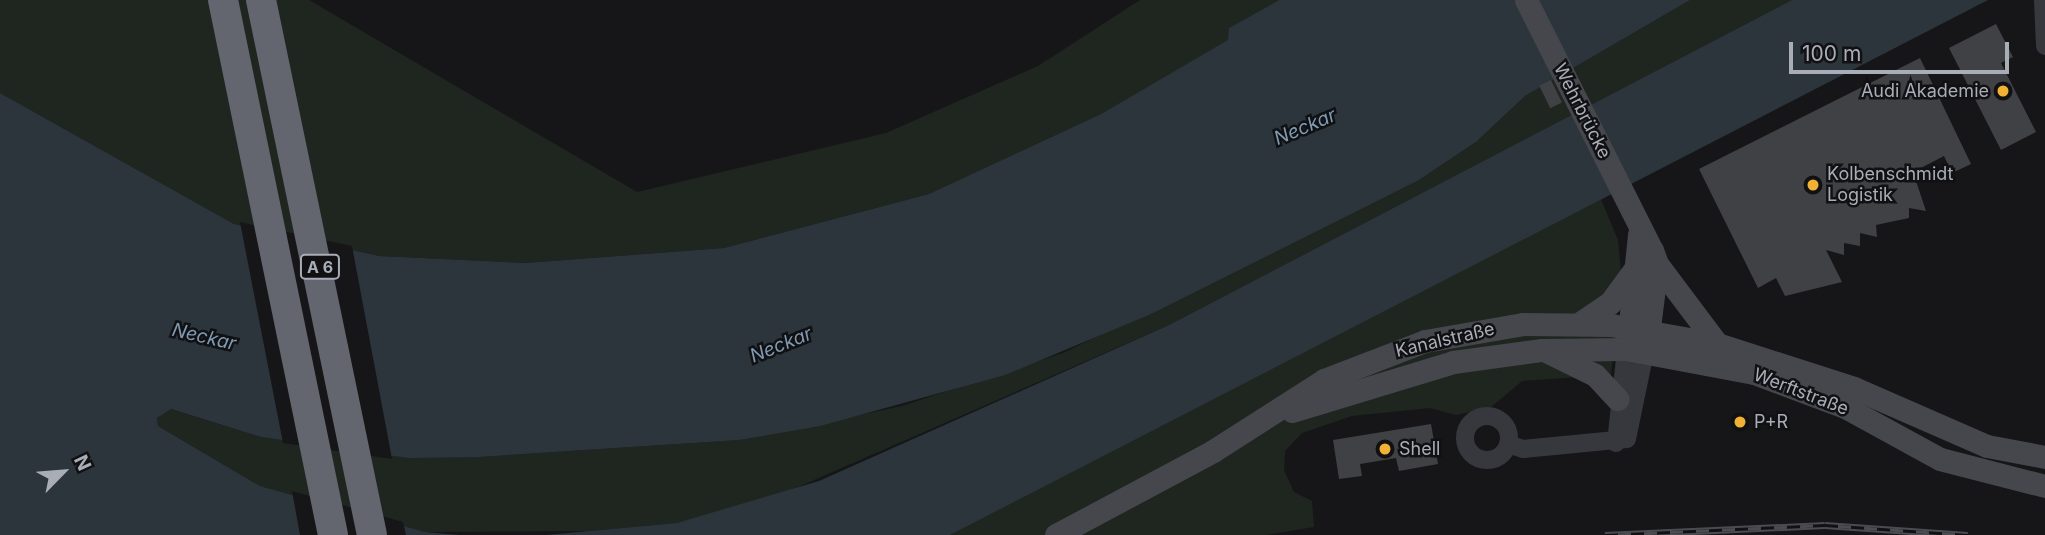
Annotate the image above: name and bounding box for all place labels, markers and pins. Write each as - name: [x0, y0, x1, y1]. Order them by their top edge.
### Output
- place label: Audi Akademie: [1861, 80, 1989, 102]
- marker: Audi Akademie: [1995, 83, 2011, 99]
- place label: Kolbenschmidt Logistik: [1827, 164, 1953, 206]
- marker: Kolbenschmidt Logistik: [1805, 177, 1821, 193]
- place label: P+R: [1754, 411, 1788, 433]
- marker: P+R: [1732, 414, 1748, 430]
- place label: Shell: [1399, 438, 1440, 460]
- marker: Shell: [1377, 441, 1393, 457]

